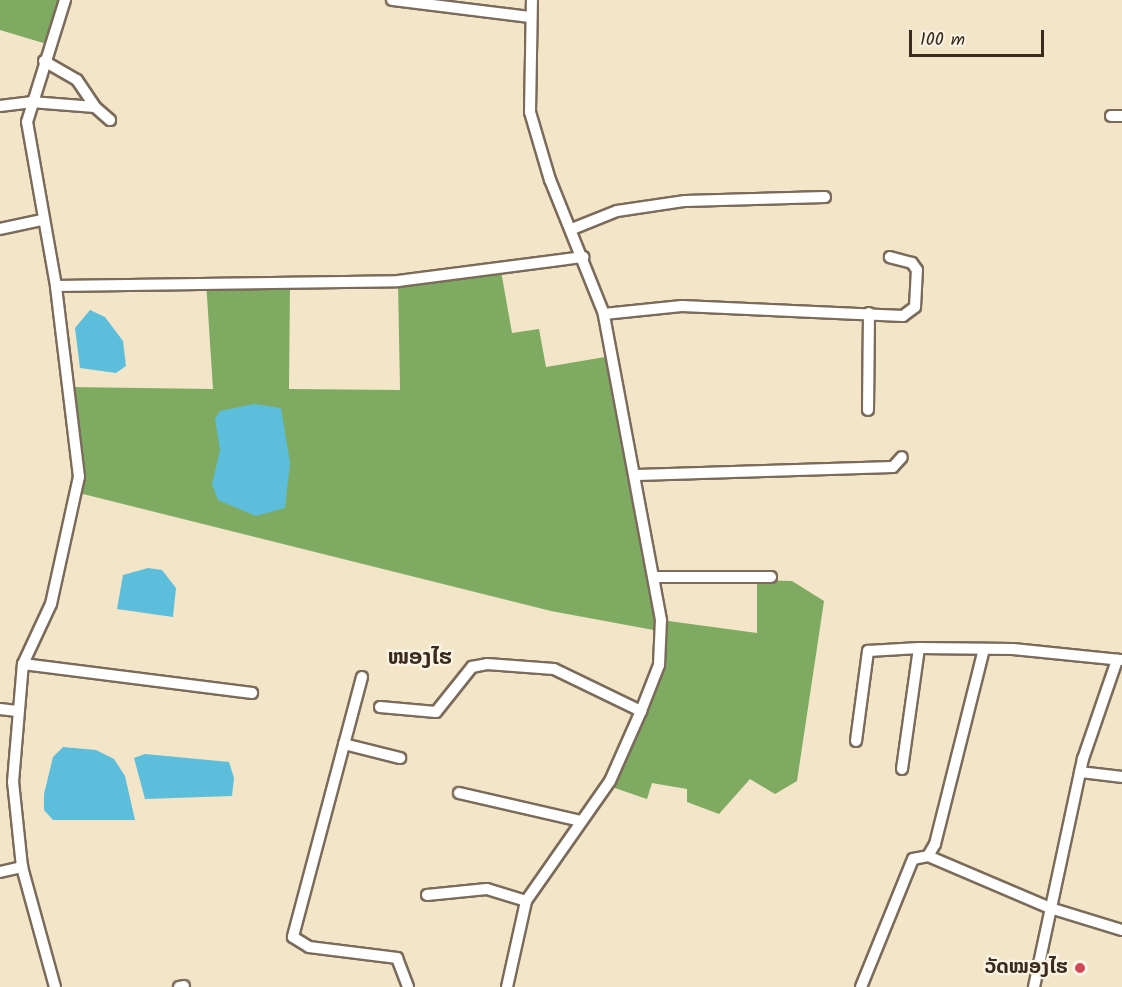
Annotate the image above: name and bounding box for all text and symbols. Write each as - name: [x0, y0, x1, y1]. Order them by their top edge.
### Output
- scale bar: [912, 18, 1047, 56]
- text: 100 m: [920, 26, 965, 55]
- district label: ໜອງໄຮ: [388, 646, 452, 672]
- place label: ວັດໝອງໄຮ: [985, 956, 1068, 980]
- marker: ວັດໝອງໄຮ: [1073, 961, 1087, 975]

